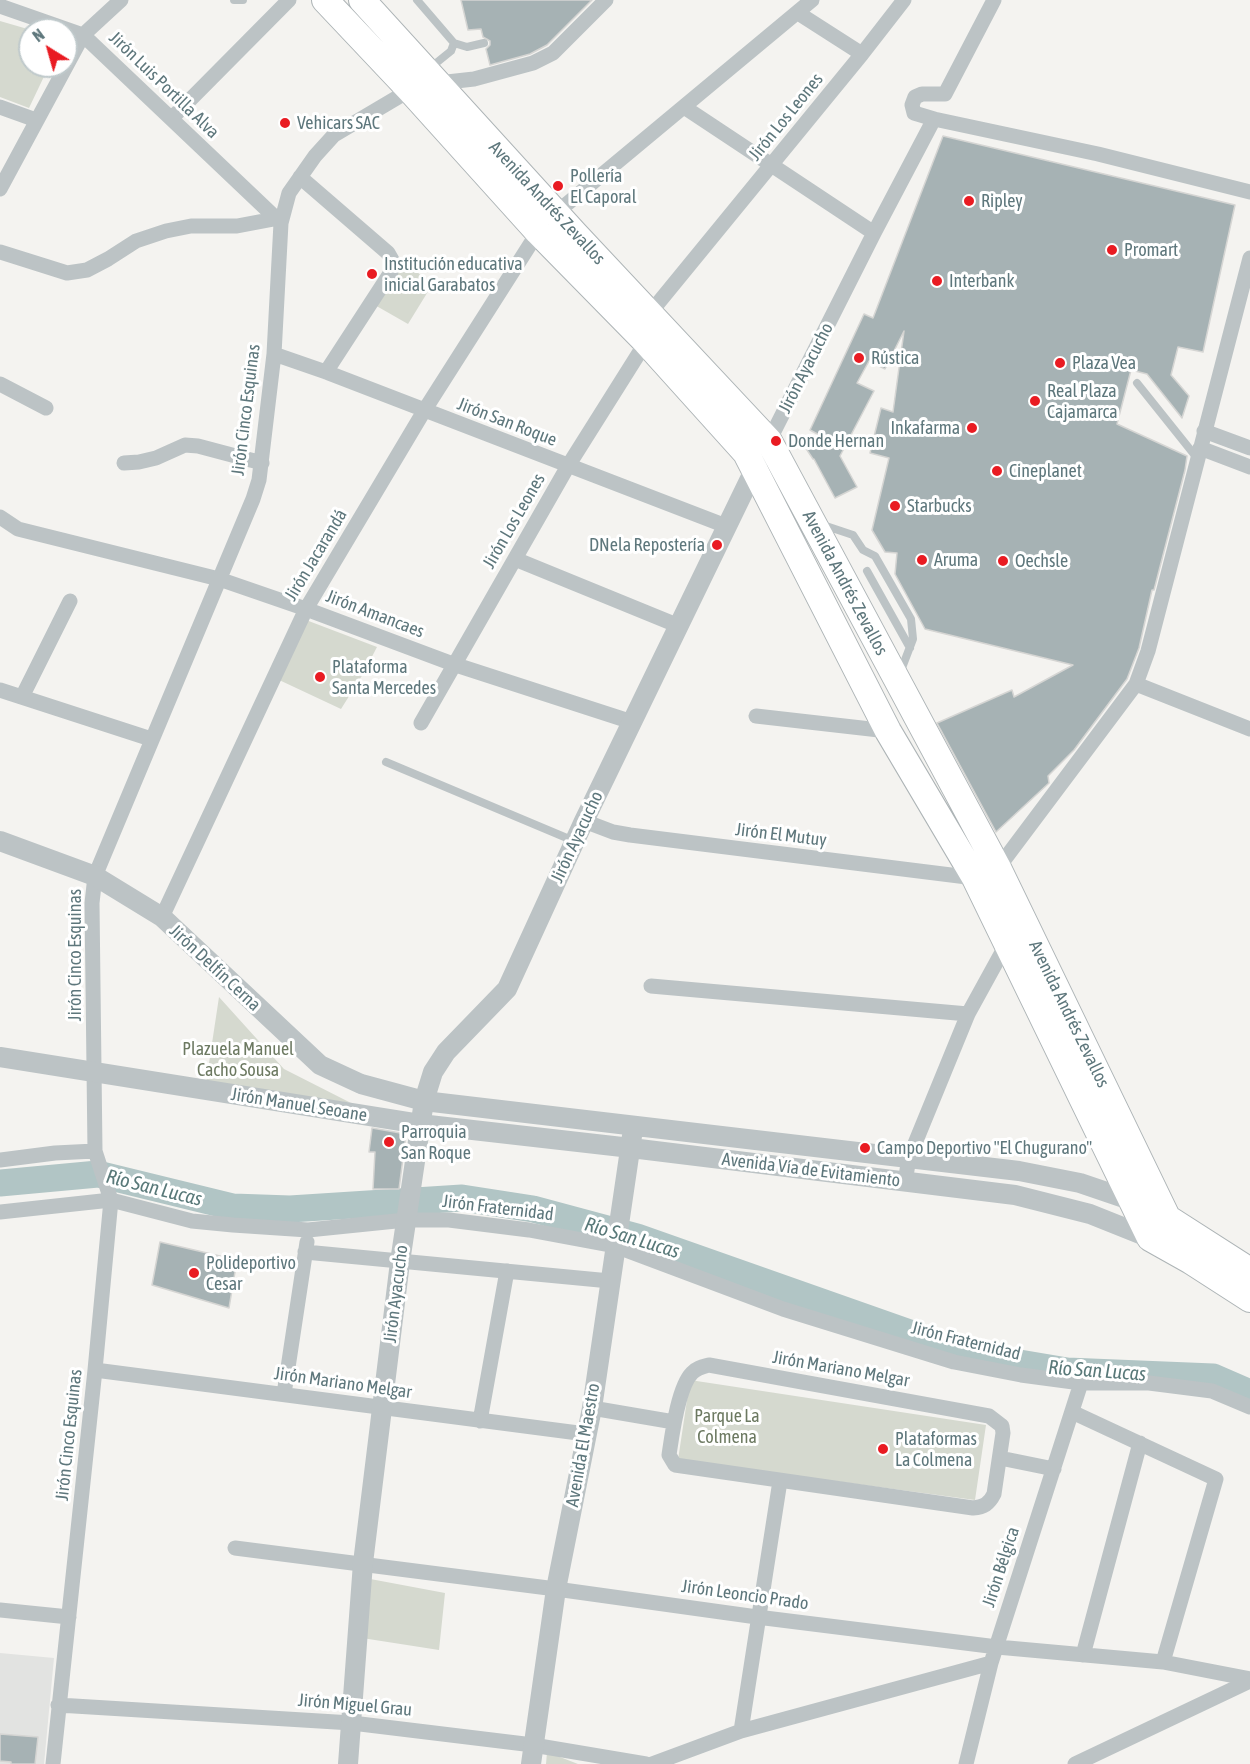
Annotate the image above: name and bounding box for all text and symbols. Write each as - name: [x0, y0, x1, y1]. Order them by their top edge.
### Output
- north arrow: [18, 18, 78, 78]
- text: N: [29, 25, 48, 45]
- street label: Jirón Luis Portilla Alva: [105, 27, 223, 143]
- street label: Jirón Los Leones: [744, 69, 828, 165]
- place label: Vehicars SAC: [297, 112, 380, 134]
- marker: Vehicars SAC: [278, 116, 292, 130]
- street label: Avenida Andrés Zevallos: [484, 137, 610, 269]
- place label: Pollería El Caporal: [570, 165, 636, 207]
- marker: Pollería El Caporal: [551, 179, 565, 193]
- place label: Ripley: [981, 190, 1023, 212]
- marker: Ripley: [962, 194, 976, 208]
- place label: Promart: [1124, 239, 1178, 261]
- marker: Promart: [1105, 243, 1119, 257]
- place label: Institución educativa inicial Garabatos: [384, 253, 523, 296]
- marker: Institución educativa inicial Garabatos: [365, 267, 379, 281]
- place label: Interbank: [949, 270, 1014, 292]
- marker: Interbank: [930, 274, 944, 288]
- street label: Jirón Ayacucho: [774, 319, 838, 417]
- street label: Jirón Cinco Esquinas: [227, 343, 265, 477]
- place label: Rústica: [871, 347, 919, 369]
- marker: Rústica: [852, 351, 866, 365]
- place label: Plaza Vea: [1072, 352, 1136, 374]
- marker: Plaza Vea: [1053, 356, 1067, 370]
- place label: Real Plaza Cajamarca: [1047, 380, 1118, 422]
- street label: Jirón San Roque: [454, 393, 560, 451]
- marker: Real Plaza Cajamarca: [1028, 394, 1042, 408]
- place label: Inkafarma: [890, 417, 960, 439]
- marker: Inkafarma: [965, 421, 979, 435]
- place label: Donde Hernan: [788, 430, 884, 452]
- marker: Donde Hernan: [769, 434, 783, 448]
- place label: Cineplanet: [1009, 460, 1082, 482]
- marker: Cineplanet: [990, 464, 1004, 478]
- street label: Jirón Los Leones: [478, 470, 550, 572]
- place label: Starbucks: [907, 495, 972, 517]
- marker: Starbucks: [888, 499, 902, 513]
- street label: Jirón Jacarandá: [280, 505, 352, 605]
- street label: Avenida Andrés Zevallos: [798, 507, 892, 659]
- place label: DNela Repostería: [589, 534, 705, 556]
- marker: DNela Repostería: [710, 538, 724, 552]
- place label: Aruma: [934, 549, 978, 571]
- place label: Oechsle: [1015, 550, 1068, 572]
- marker: Aruma: [915, 553, 929, 567]
- marker: Oechsle: [996, 554, 1010, 568]
- street label: Jirón Amancaes: [323, 585, 427, 643]
- place label: Plataforma Santa Mercedes: [332, 656, 436, 698]
- marker: Plataforma Santa Mercedes: [313, 670, 327, 684]
- street label: Jirón Ayacucho: [546, 788, 608, 886]
- street label: Jirón El Mutuy: [734, 819, 828, 851]
- street label: Jirón Cinco Esquinas: [64, 889, 86, 1021]
- street label: Jirón Delfín Cerna: [165, 920, 265, 1016]
- street label: Avenida Andrés Zevallos: [1024, 937, 1114, 1091]
- park label: Plazuela Manuel Cacho Sousa: [182, 1038, 294, 1080]
- street label: Jirón Manuel Seoane: [229, 1084, 369, 1126]
- place label: Parroquia San Roque: [401, 1121, 471, 1164]
- marker: Parroquia San Roque: [382, 1135, 396, 1149]
- place label: Campo Deportivo "El Chugurano": [877, 1137, 1092, 1159]
- marker: Campo Deportivo "El Chugurano": [858, 1141, 872, 1155]
- street label: Avenida Vía de Evitamiento: [721, 1148, 901, 1192]
- water label: Río San Lucas: [104, 1164, 204, 1212]
- street label: Jirón Fraternidad: [441, 1190, 555, 1226]
- water label: Río San Lucas: [582, 1212, 682, 1264]
- street label: Jirón Ayacucho: [379, 1244, 413, 1344]
- place label: Polideportivo Cesar: [206, 1252, 296, 1294]
- marker: Polideportivo Cesar: [187, 1266, 201, 1280]
- street label: Jirón Fraternidad: [909, 1317, 1023, 1365]
- street label: Jirón Mariano Melgar: [771, 1346, 911, 1392]
- water label: Río San Lucas: [1047, 1356, 1147, 1386]
- street label: Jirón Mariano Melgar: [273, 1363, 413, 1403]
- street label: Jirón Cinco Esquinas: [51, 1368, 87, 1502]
- street label: Avenida El Maestro: [561, 1381, 605, 1509]
- park label: Parque La Colmena: [694, 1405, 760, 1448]
- place label: Plataformas La Colmena: [895, 1428, 977, 1470]
- marker: Plataformas La Colmena: [876, 1442, 890, 1456]
- street label: Jirón Bélgica: [978, 1524, 1024, 1610]
- street label: Jirón Leoncio Prado: [680, 1575, 810, 1615]
- street label: Jirón Miguel Grau: [297, 1689, 413, 1721]

